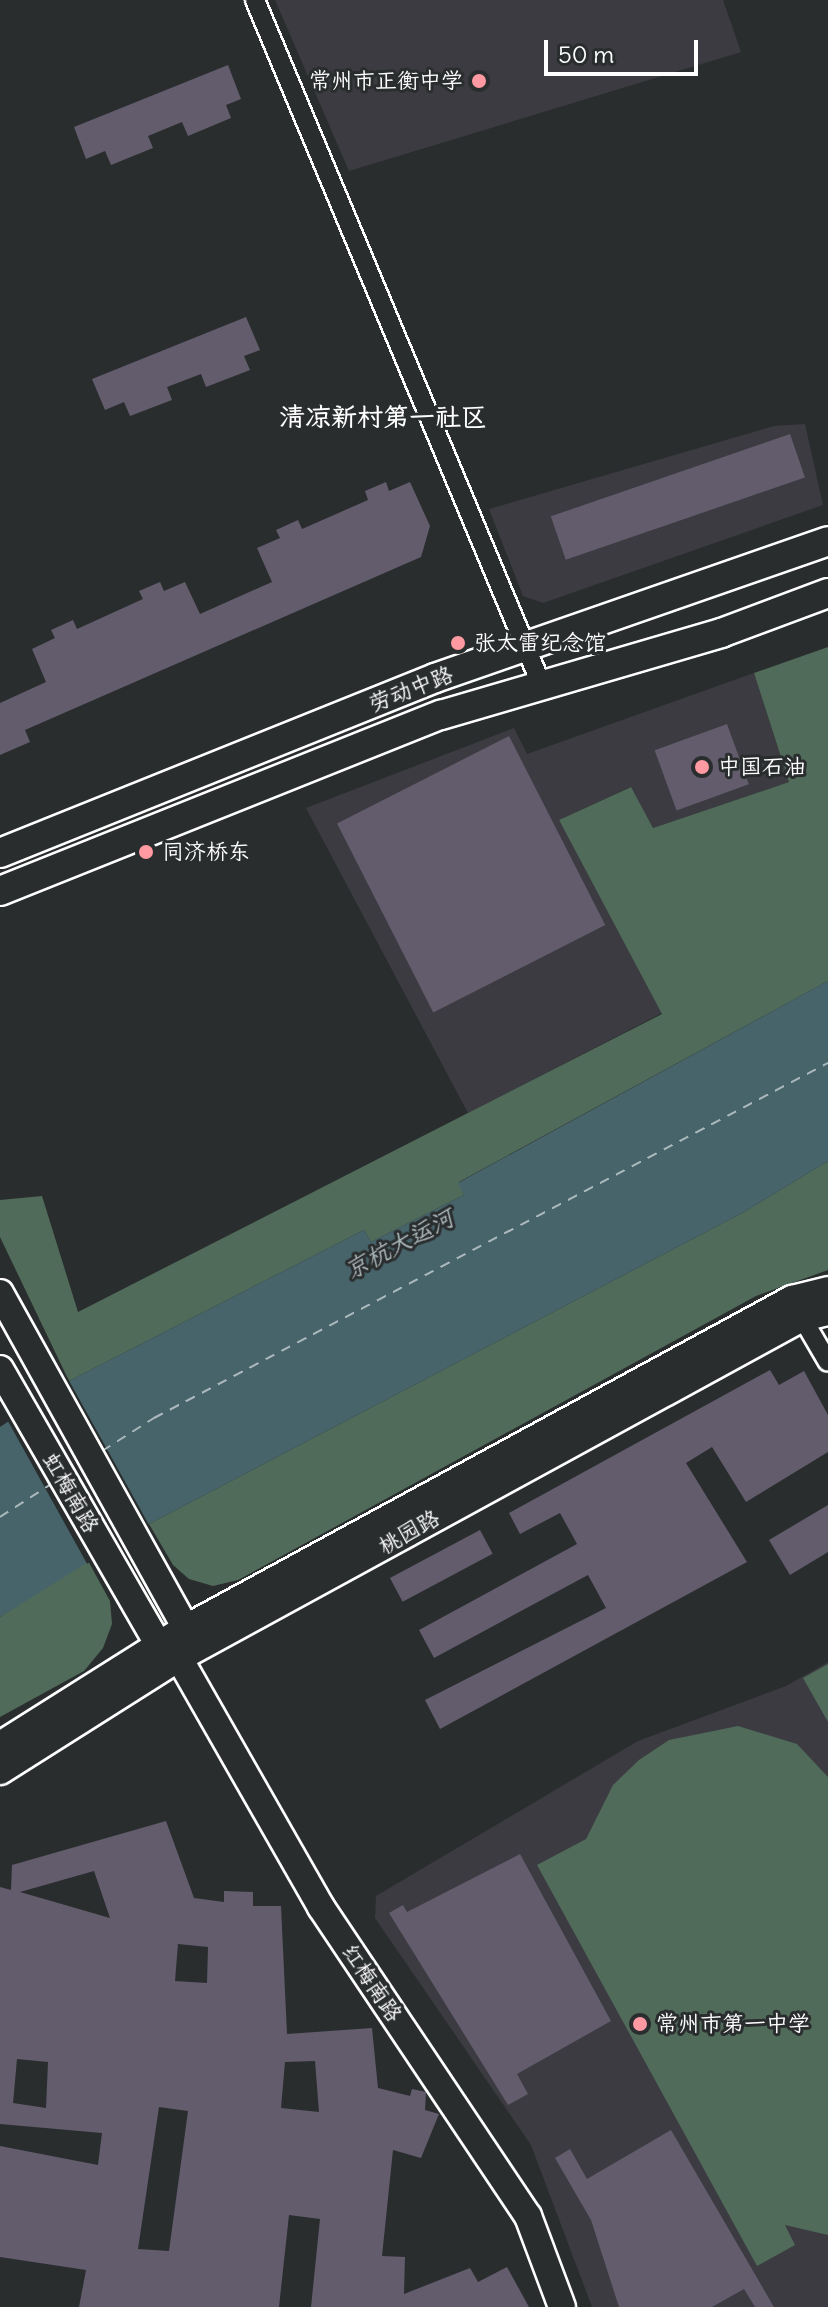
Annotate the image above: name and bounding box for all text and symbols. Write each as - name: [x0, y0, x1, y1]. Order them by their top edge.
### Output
- scale bar: [548, 24, 702, 74]
- text: 50 m: [558, 39, 614, 69]
- place label: 常州市正衡中学: [309, 68, 463, 94]
- marker: 常州市正衡中学: [470, 72, 488, 90]
- district label: 清凉新村第一社区: [279, 401, 487, 433]
- place label: 张太雷纪念馆: [474, 630, 606, 656]
- marker: 张太雷纪念馆: [449, 634, 467, 652]
- street label: 劳动中路: [365, 661, 457, 717]
- place label: 中国石油: [718, 754, 806, 780]
- marker: 中国石油: [693, 758, 711, 776]
- place label: 同济桥东: [162, 839, 250, 865]
- marker: 同济桥东: [137, 843, 155, 861]
- water label: 京杭大运河: [339, 1203, 459, 1285]
- street label: 虹梅南路: [38, 1448, 104, 1538]
- street label: 桃园路: [374, 1504, 444, 1560]
- street label: 红梅南路: [336, 1939, 408, 2027]
- place label: 常州市第一中学: [656, 2011, 810, 2037]
- marker: 常州市第一中学: [631, 2015, 649, 2033]

